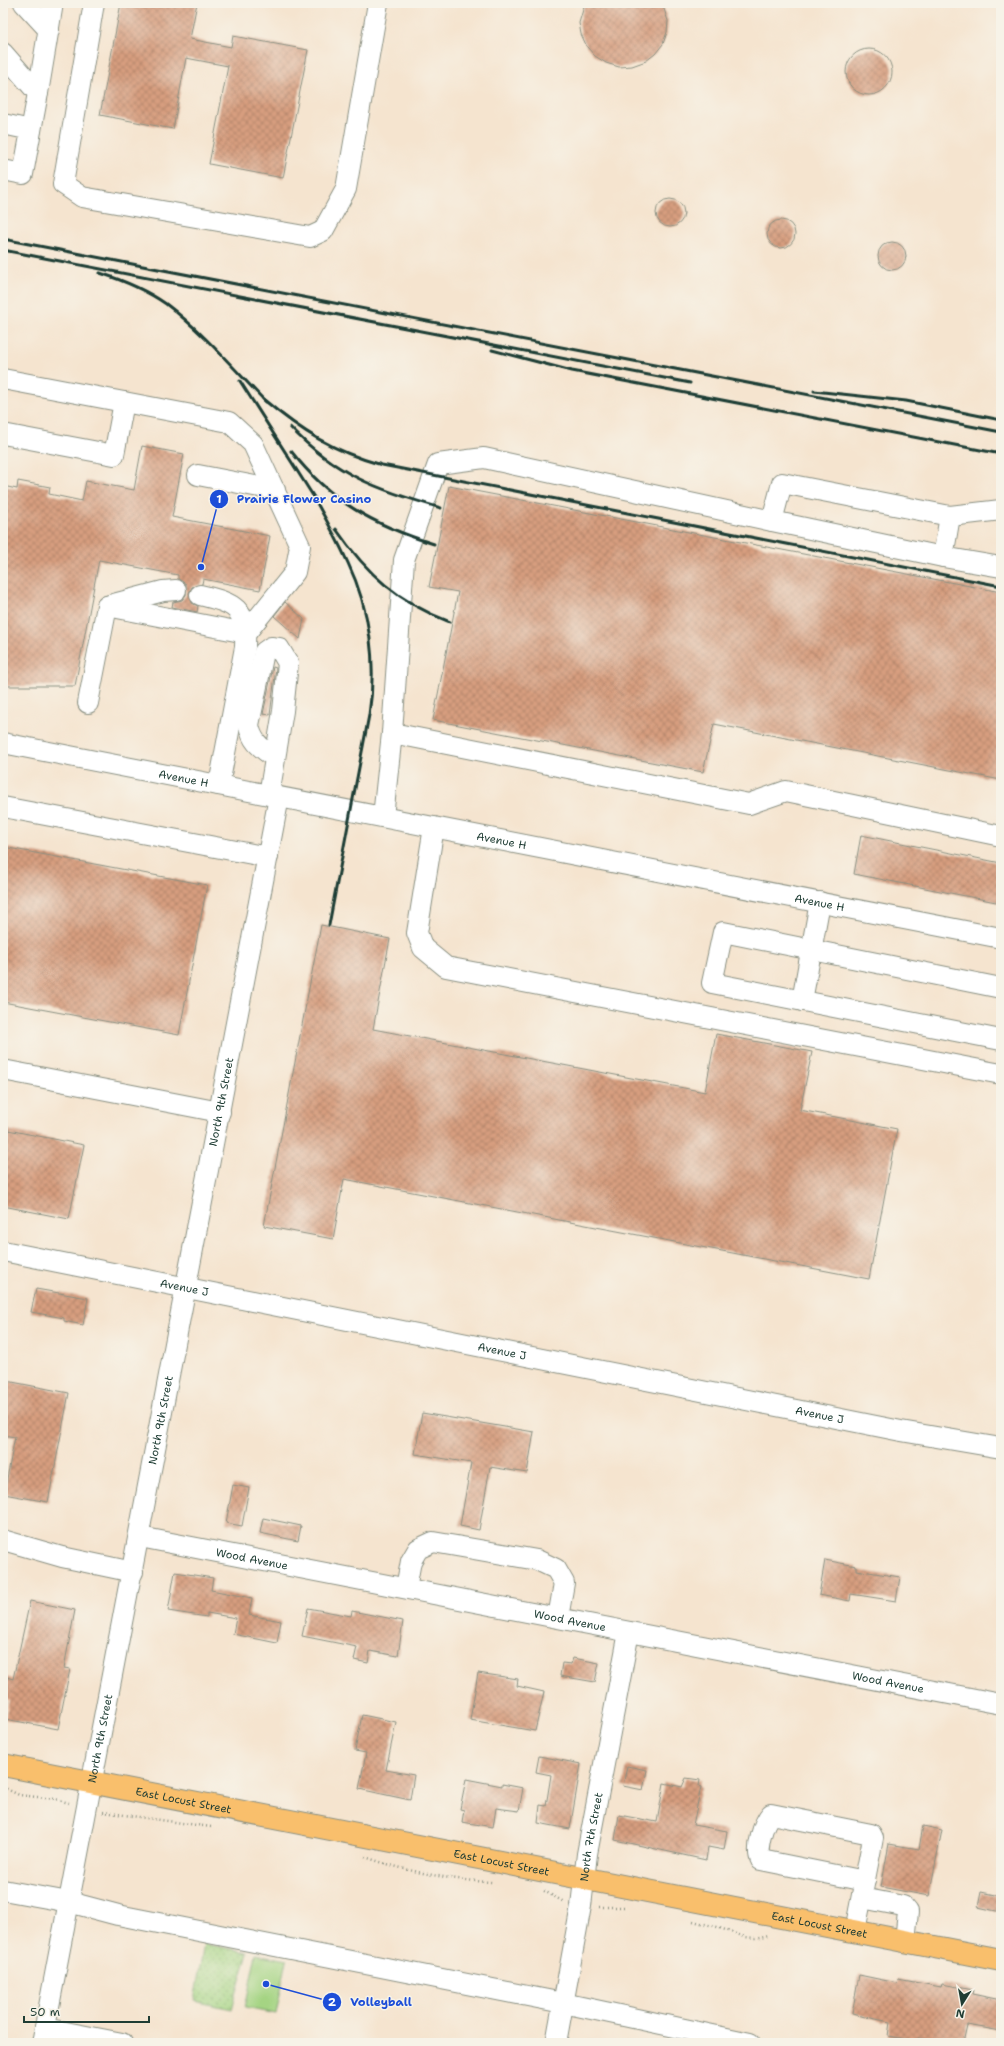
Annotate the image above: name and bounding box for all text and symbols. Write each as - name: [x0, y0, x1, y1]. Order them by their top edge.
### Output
- callout: Prairie Flower Casino: [209, 487, 380, 511]
- text: 1: [216, 491, 222, 507]
- text: Prairie Flower Casino: [237, 491, 371, 507]
- street label: Avenue H: [157, 767, 210, 791]
- street label: Avenue H: [475, 829, 528, 853]
- street label: Avenue H: [793, 891, 846, 915]
- street label: North 9th Street: [206, 1056, 237, 1148]
- street label: Avenue J: [159, 1276, 210, 1300]
- street label: Avenue J: [476, 1339, 528, 1364]
- street label: North 9th Street: [145, 1374, 177, 1466]
- street label: Avenue J: [794, 1403, 846, 1427]
- street label: Wood Avenue: [215, 1545, 289, 1574]
- street label: Wood Avenue: [533, 1607, 607, 1635]
- street label: Wood Avenue: [851, 1668, 925, 1697]
- street label: North 9th Street: [85, 1693, 116, 1784]
- street label: East Locust Street: [134, 1784, 233, 1818]
- street label: North 7th Street: [577, 1791, 607, 1882]
- street label: East Locust Street: [452, 1846, 551, 1880]
- street label: East Locust Street: [770, 1908, 869, 1942]
- north arrow: [942, 1984, 982, 2024]
- callout: Volleyball: [322, 1990, 420, 2014]
- text: 2: [328, 1994, 337, 2010]
- text: Volleyball: [350, 1994, 412, 2010]
- scale bar: [24, 1998, 149, 2024]
- text: 50 m: [30, 2004, 60, 2020]
- text: N: [954, 2005, 966, 2022]

